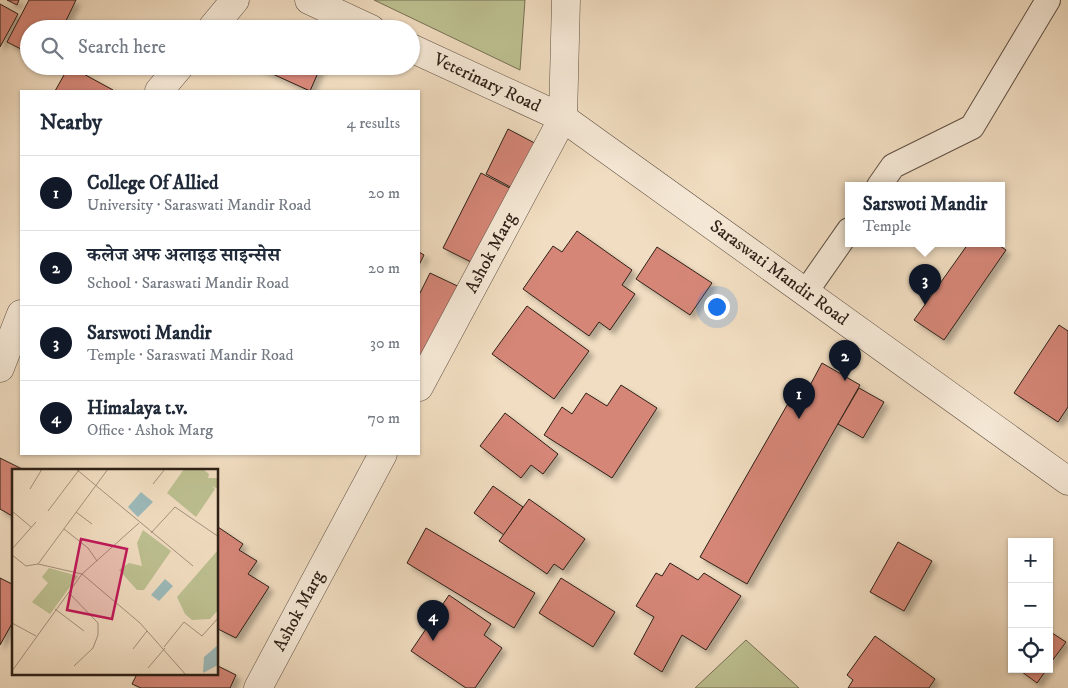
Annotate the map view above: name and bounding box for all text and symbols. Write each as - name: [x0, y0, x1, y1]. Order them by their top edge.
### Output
- search box: [20, 20, 420, 75]
- icon: search: [38, 34, 66, 62]
- text: Search here: [78, 36, 166, 59]
- street label: Veterinary Road: [429, 48, 544, 117]
- text: Nearby: [40, 110, 102, 136]
- text: 4 results: [347, 113, 400, 133]
- text: College Of Allied: [87, 172, 219, 195]
- popup: [845, 182, 1005, 247]
- text: 1: [53, 183, 59, 203]
- text: 20 m: [368, 183, 400, 203]
- text: Sarswoti Mandir: [863, 193, 987, 216]
- text: University · Saraswati Mandir Road: [87, 195, 311, 215]
- street label: Ashok Marg: [461, 209, 521, 297]
- street label: Saraswati Mandir Road: [705, 215, 853, 331]
- text: Temple: [863, 216, 911, 236]
- text: कलेज अफ अलाइड साइन्सेस: [87, 244, 280, 267]
- text: 2: [52, 258, 60, 278]
- text: 20 m: [368, 258, 400, 278]
- pin: 3: [909, 264, 941, 305]
- text: School · Saraswati Mandir Road: [87, 273, 289, 293]
- your location: [704, 294, 730, 320]
- text: Sarswoti Mandir: [87, 322, 212, 345]
- text: 3: [53, 333, 59, 353]
- text: 30 m: [370, 333, 400, 353]
- pin: 2: [829, 340, 861, 381]
- text: Temple · Saraswati Mandir Road: [87, 345, 294, 365]
- pin: 1: [783, 378, 815, 419]
- text: Himalaya t.v.: [87, 397, 188, 420]
- text: 4: [51, 408, 61, 428]
- text: 70 m: [368, 408, 400, 428]
- text: Office · Ashok Marg: [87, 420, 213, 440]
- inset map: [12, 469, 219, 676]
- map controls: [1008, 538, 1053, 673]
- button: +: [1008, 538, 1053, 583]
- street label: Ashok Marg: [269, 567, 329, 655]
- button: −: [1008, 583, 1053, 628]
- pin: 4: [417, 600, 449, 641]
- button: locate: [1008, 628, 1053, 673]

